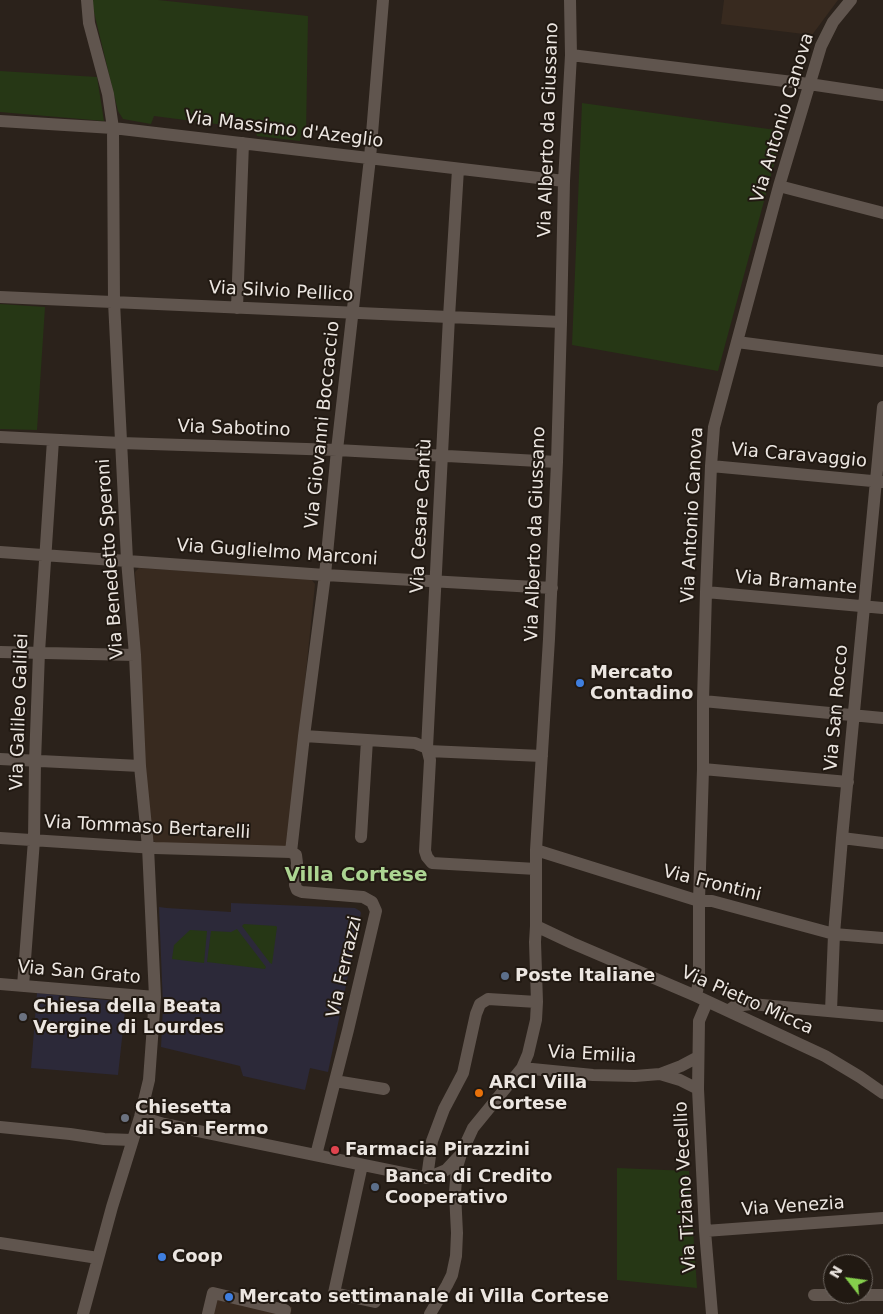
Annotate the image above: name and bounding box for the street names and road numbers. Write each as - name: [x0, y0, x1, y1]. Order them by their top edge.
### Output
- street label: Via Alberto da Giussano: [534, 22, 564, 238]
- street label: Via Antonio Canova: [747, 31, 819, 205]
- street label: Via Massimo d'Azeglio: [183, 107, 385, 153]
- street label: Via Silvio Pellico: [208, 277, 354, 307]
- street label: Via Giovanni Boccaccio: [301, 320, 345, 530]
- street label: Via Sabotino: [177, 416, 291, 442]
- street label: Via Alberto da Giussano: [521, 426, 551, 642]
- street label: Via Antonio Canova: [678, 426, 708, 604]
- street label: Via Cesare Cantù: [407, 438, 437, 594]
- street label: Via Caravaggio: [730, 439, 868, 473]
- street label: Via Benedetto Speroni: [93, 458, 129, 660]
- street label: Via Guglielmo Marconi: [176, 535, 378, 571]
- street label: Via Bramante: [734, 567, 858, 599]
- street label: Via Galileo Galilei: [6, 633, 34, 791]
- street label: Via San Rocco: [821, 644, 853, 772]
- street label: Via Tommaso Bertarelli: [43, 812, 251, 844]
- street label: Via Frontini: [661, 861, 763, 907]
- street label: Via Ferrazzi: [323, 914, 367, 1020]
- street label: Via San Grato: [16, 957, 142, 989]
- street label: Via Pietro Micca: [678, 962, 816, 1040]
- street label: Via Emilia: [547, 1042, 637, 1068]
- street label: Via Tiziano Vecellio: [671, 1101, 701, 1273]
- street label: Via Venezia: [741, 1193, 845, 1221]

